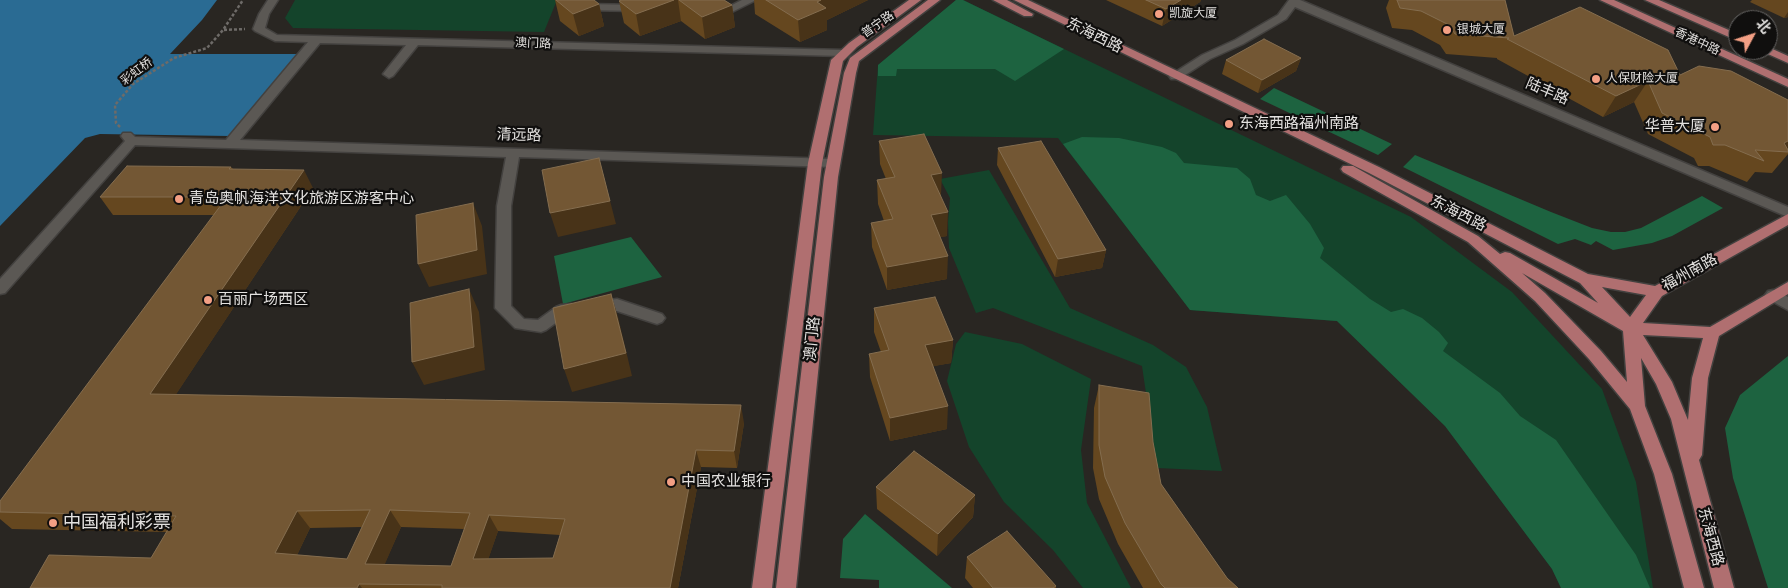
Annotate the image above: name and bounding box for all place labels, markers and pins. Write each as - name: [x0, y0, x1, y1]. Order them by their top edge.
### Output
- place label: 凯旋大厦: [1169, 7, 1217, 21]
- marker: 凯旋大厦: [1153, 8, 1165, 20]
- place label: 银城大厦: [1457, 23, 1505, 37]
- marker: 银城大厦: [1441, 24, 1453, 36]
- place label: 人保财险大厦: [1606, 72, 1678, 86]
- marker: 人保财险大厦: [1590, 73, 1602, 85]
- place label: 东海西路福州南路: [1239, 115, 1359, 133]
- marker: 东海西路福州南路: [1223, 118, 1235, 130]
- place label: 华普大厦: [1645, 118, 1705, 136]
- marker: 华普大厦: [1709, 121, 1721, 133]
- place label: 青岛奥帆海洋文化旅游区游客中心: [189, 190, 414, 208]
- marker: 青岛奥帆海洋文化旅游区游客中心: [173, 193, 185, 205]
- place label: 百丽广场西区: [218, 291, 308, 309]
- marker: 百丽广场西区: [202, 294, 214, 306]
- place label: 中国农业银行: [681, 473, 771, 491]
- marker: 中国农业银行: [665, 476, 677, 488]
- place label: 中国福利彩票: [63, 512, 171, 534]
- marker: 中国福利彩票: [47, 517, 59, 529]

